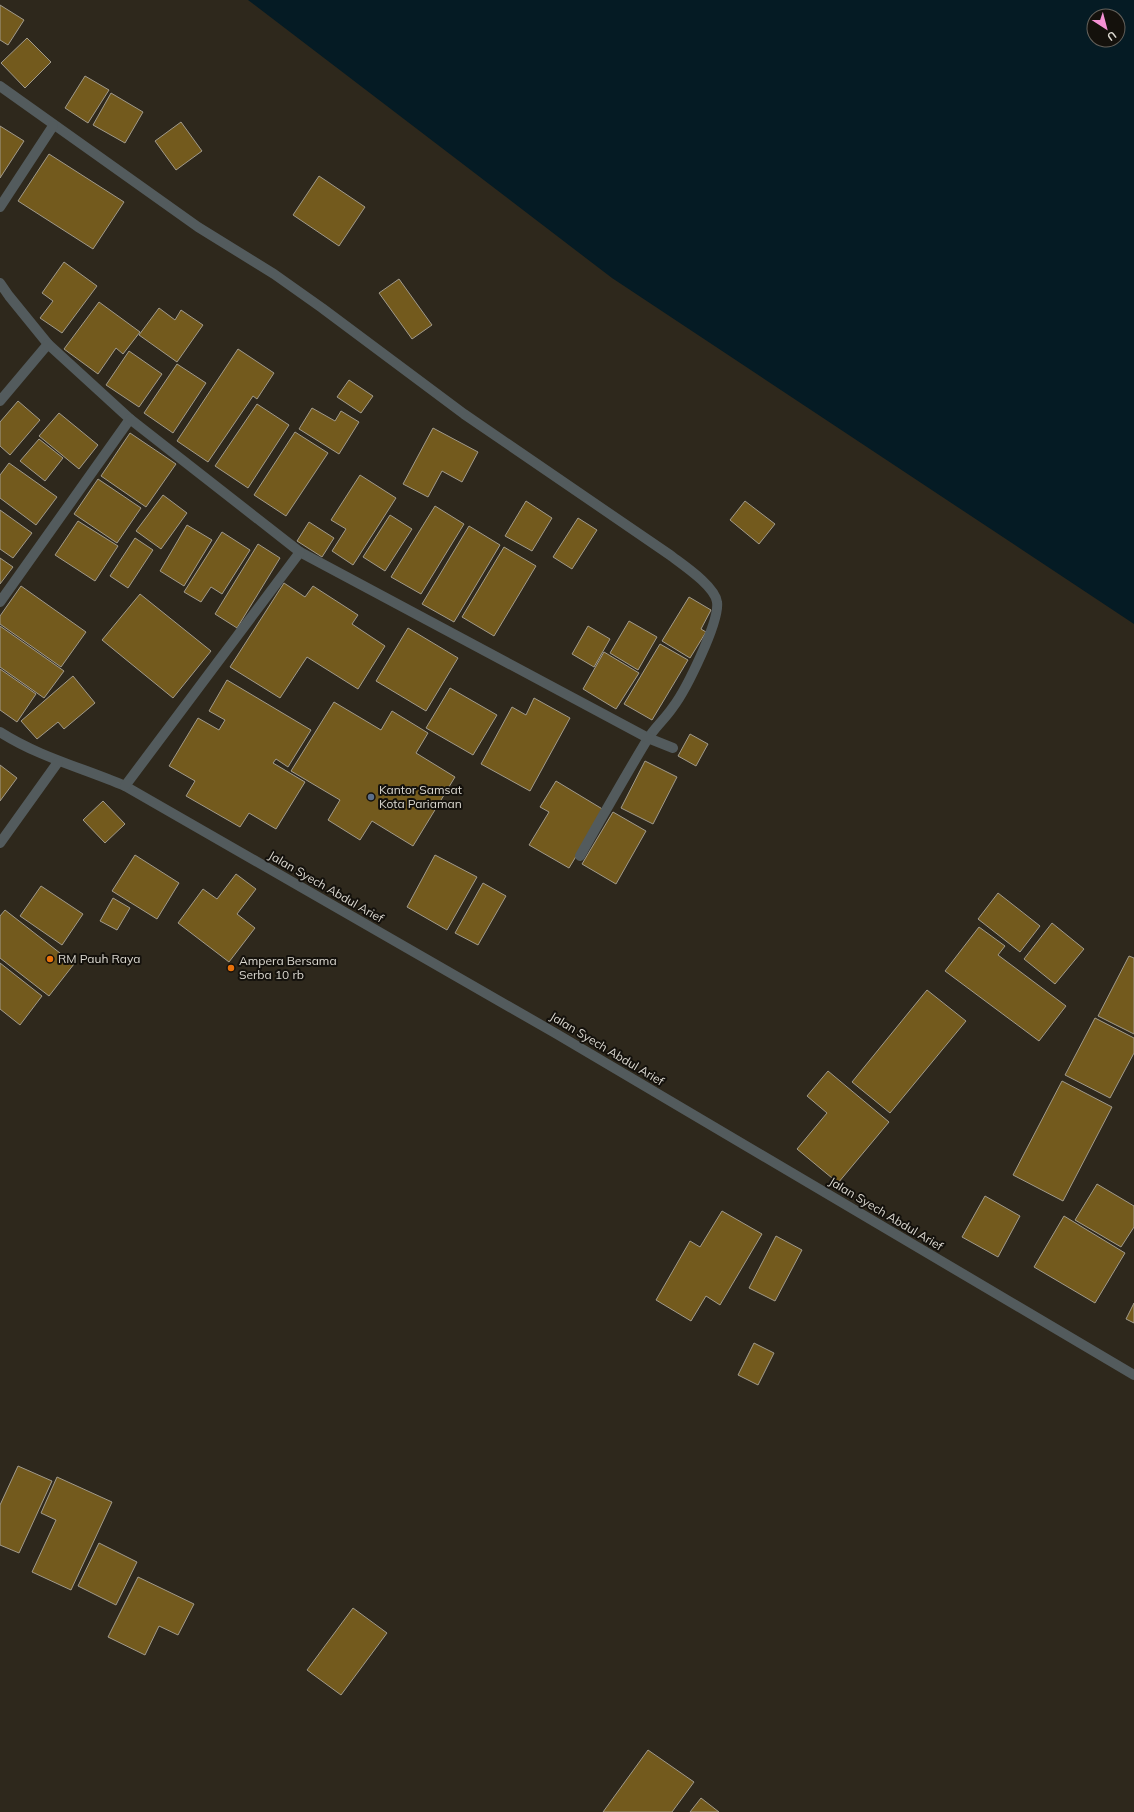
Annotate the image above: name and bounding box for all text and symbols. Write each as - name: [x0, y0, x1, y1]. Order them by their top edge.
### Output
- north arrow: [1086, 8, 1126, 48]
- text: U: [1104, 28, 1119, 44]
- place label: Kantor Samsat Kota Pariaman: [379, 782, 462, 811]
- marker: Kantor Samsat Kota Pariaman: [366, 792, 376, 802]
- street label: Jalan Syech Abdul Arief: [266, 847, 387, 926]
- place label: RM Pauh Raya: [58, 951, 140, 966]
- place label: Ampera Bersama Serba 10 rb: [239, 953, 337, 982]
- marker: RM Pauh Raya: [45, 954, 55, 964]
- marker: Ampera Bersama Serba 10 rb: [226, 963, 236, 973]
- street label: Jalan Syech Abdul Arief: [547, 1009, 668, 1089]
- street label: Jalan Syech Abdul Arief: [826, 1174, 947, 1254]

